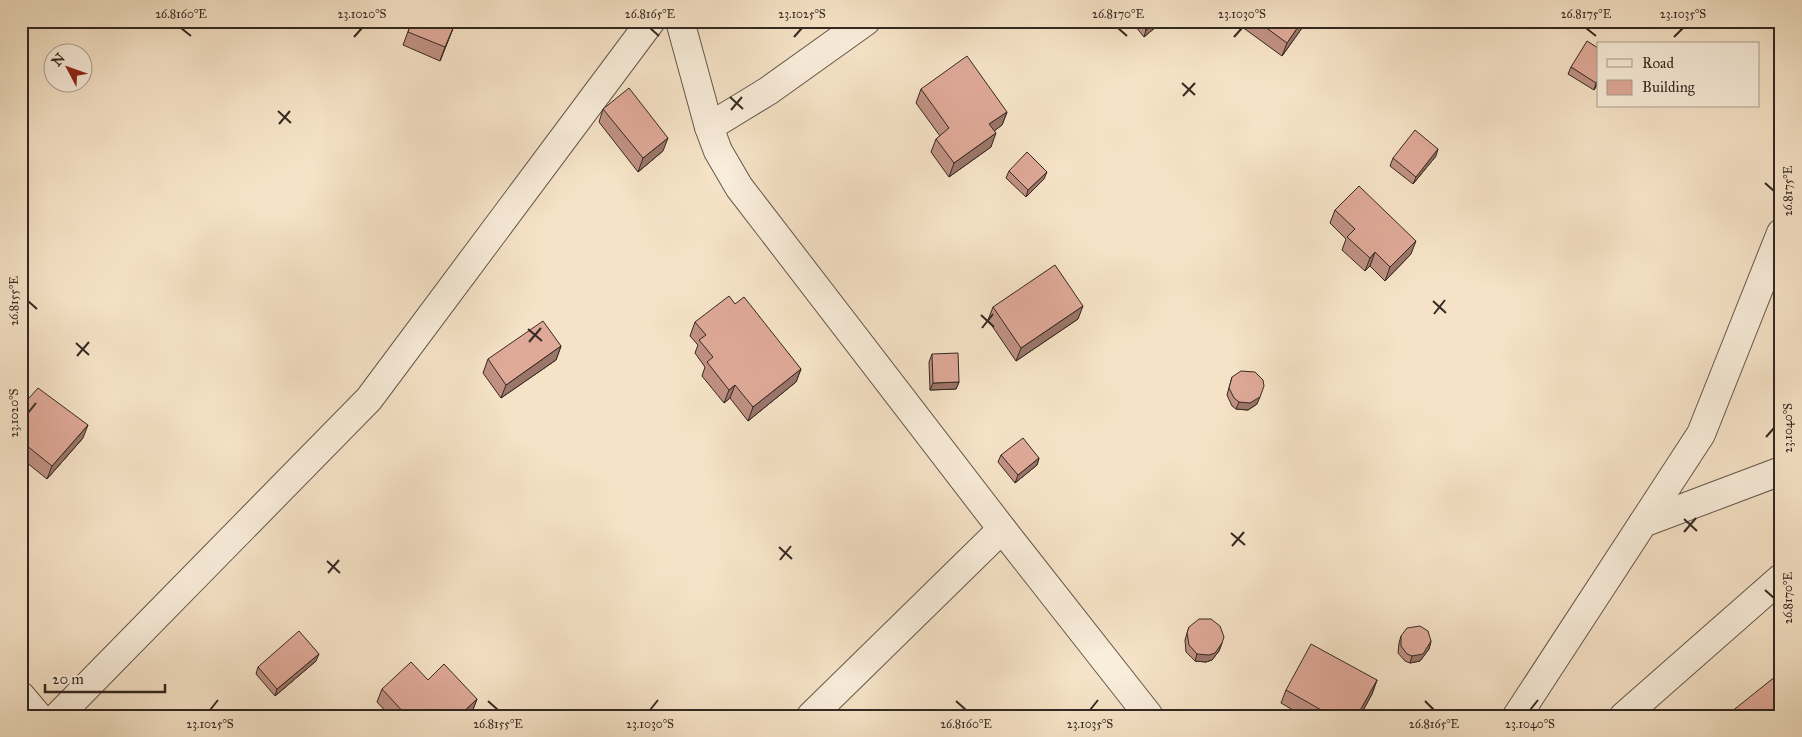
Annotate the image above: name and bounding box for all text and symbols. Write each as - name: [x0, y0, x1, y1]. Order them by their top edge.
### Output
- text: 26.8160°E: [155, 7, 207, 21]
- text: 23.1020°S: [337, 7, 387, 21]
- text: 26.8165°E: [625, 7, 676, 21]
- text: 23.1025°S: [778, 7, 826, 21]
- text: 26.8170°E: [1092, 7, 1144, 21]
- text: 23.1030°S: [1218, 7, 1266, 21]
- text: 26.8175°E: [1561, 7, 1612, 21]
- text: 23.1035°S: [1660, 7, 1706, 21]
- north arrow: [42, 42, 92, 92]
- legend: [1597, 42, 1760, 108]
- text: N: [48, 50, 69, 70]
- text: Road: [1642, 54, 1674, 72]
- text: Building: [1642, 78, 1696, 96]
- text: 26.8175°E: [1781, 165, 1795, 216]
- text: 26.8155°E: [7, 276, 21, 326]
- text: 23.1020°S: [7, 388, 21, 438]
- text: 23.1040°S: [1781, 403, 1795, 453]
- text: 26.8170°E: [1781, 572, 1795, 624]
- scale bar: [45, 662, 165, 694]
- text: 20 m: [52, 670, 84, 688]
- text: 23.1025°S: [186, 717, 234, 731]
- text: 26.8155°E: [473, 717, 523, 731]
- text: 23.1030°S: [626, 717, 674, 731]
- text: 26.8160°E: [940, 717, 992, 731]
- text: 23.1035°S: [1067, 717, 1113, 731]
- text: 26.8165°E: [1409, 717, 1460, 731]
- text: 23.1040°S: [1505, 717, 1555, 731]

